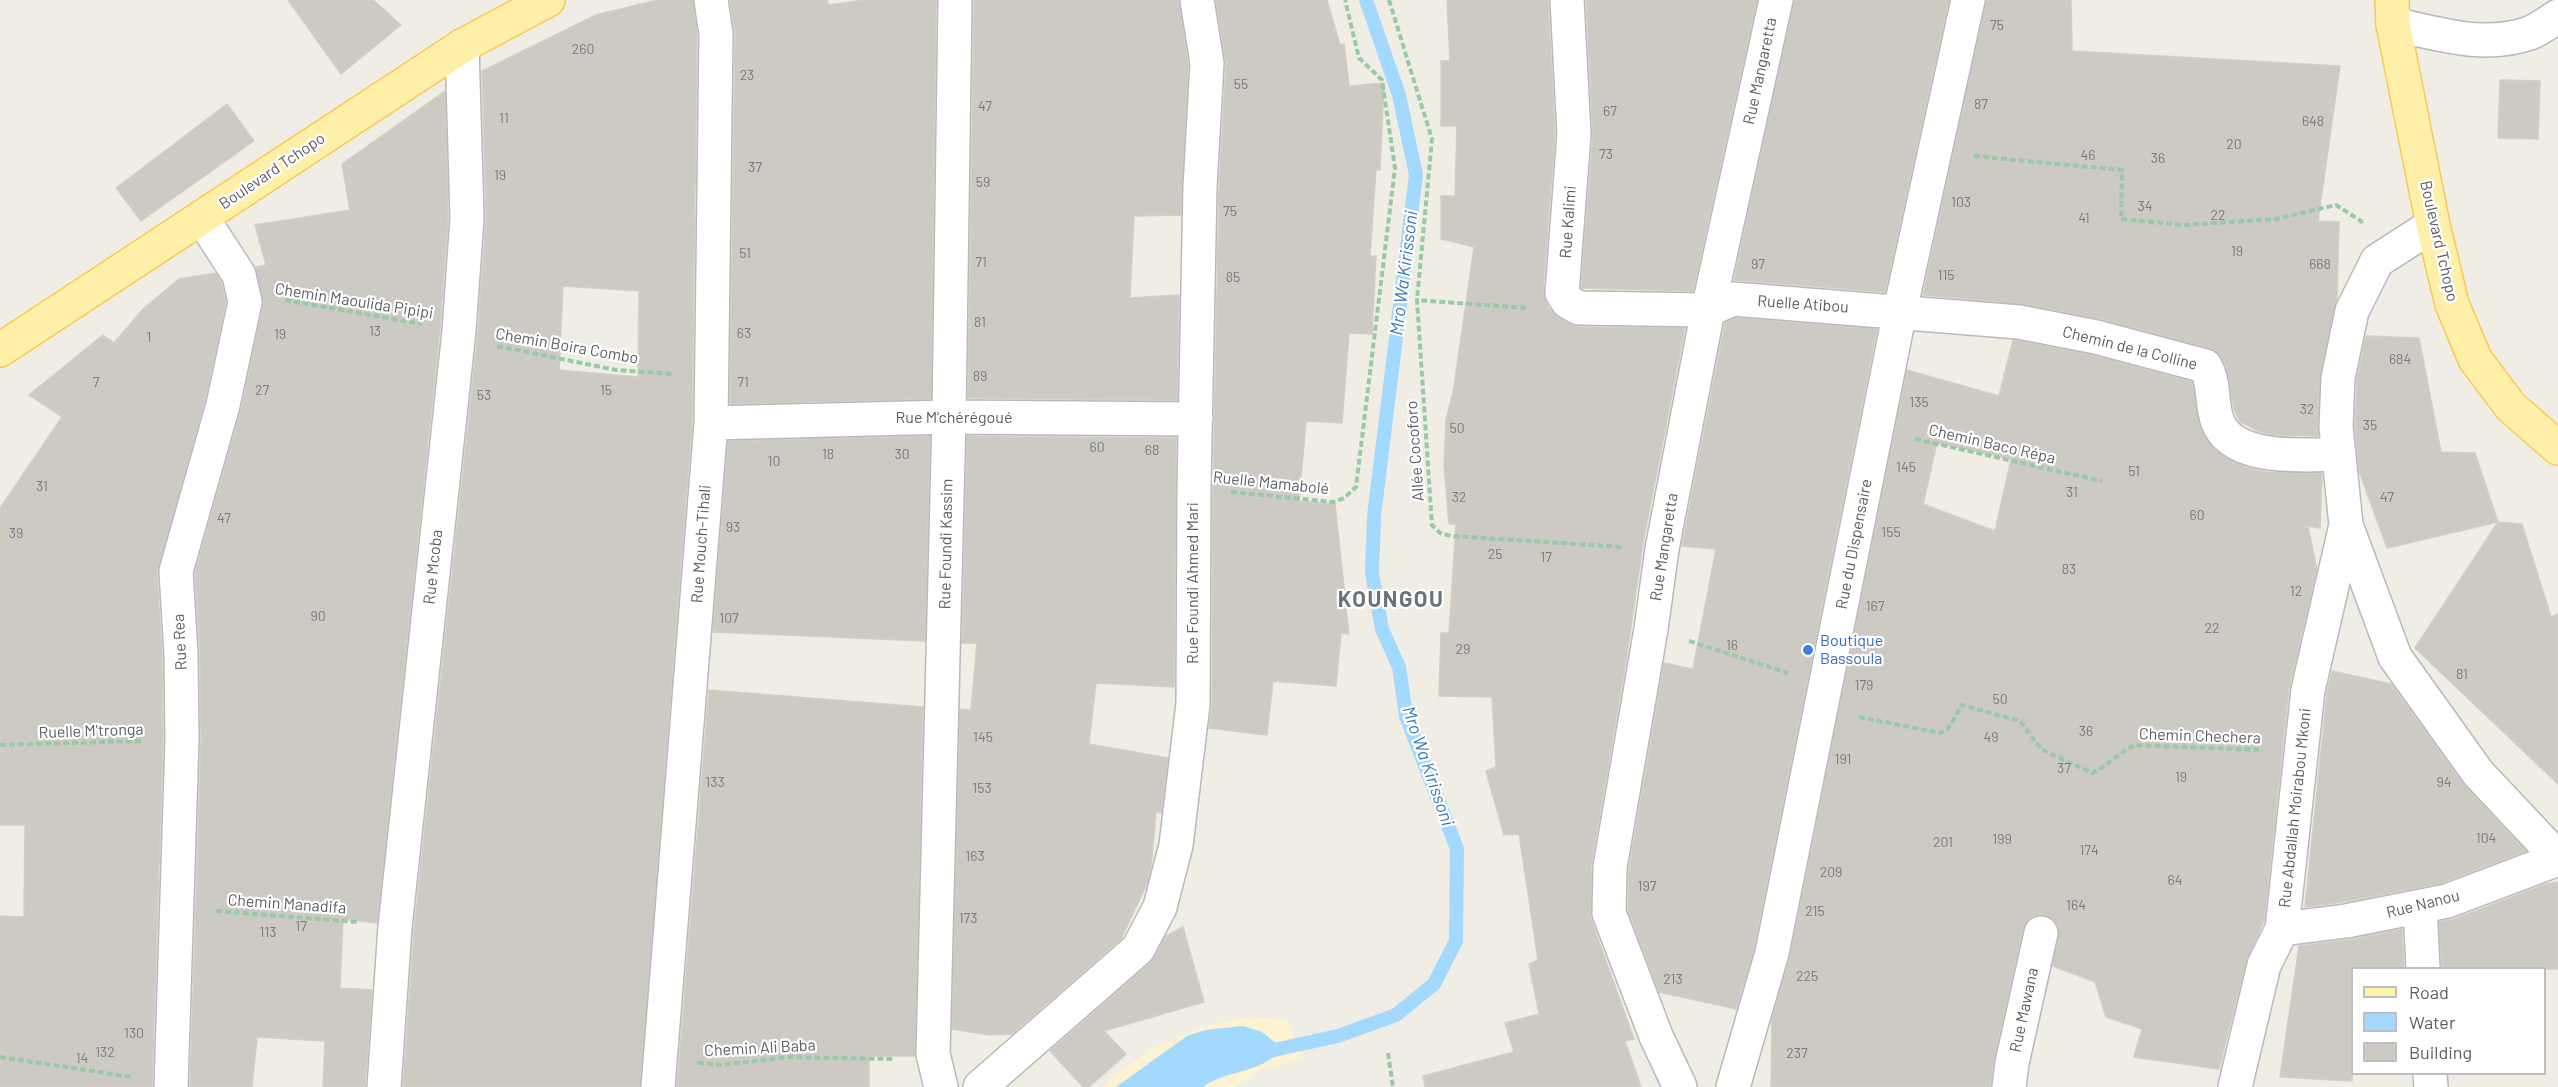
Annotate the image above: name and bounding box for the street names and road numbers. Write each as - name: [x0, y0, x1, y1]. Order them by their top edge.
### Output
- street label: Rue Mangaretta: [1739, 16, 1781, 126]
- street label: Boulevard Tchopo: [215, 128, 329, 214]
- street label: Boulevard Tchopo: [2416, 179, 2462, 303]
- street label: Rue Kalimi: [1556, 185, 1580, 259]
- street label: Chemin Maoulida Pipipi: [273, 279, 435, 323]
- street label: Ruelle Atibou: [1757, 291, 1849, 317]
- street label: Chemin de la Colline: [2061, 322, 2199, 374]
- street label: Chemin Boira Combo: [494, 324, 640, 368]
- street label: Allée Cocoforo: [1402, 400, 1428, 502]
- street label: Rue M'chérégoué: [896, 408, 1012, 428]
- street label: Chemin Baco Répa: [1927, 420, 2057, 468]
- street label: Ruelle Mamabolé: [1212, 467, 1330, 499]
- street label: Rue du Dispensaire: [1832, 477, 1876, 611]
- street label: Rue Foundi Kassim: [935, 478, 957, 610]
- street label: Rue Mouch-Tihali: [687, 484, 715, 604]
- street label: Rue Mangaretta: [1646, 492, 1682, 602]
- street label: Rue Foundi Ahmed Mari: [1183, 502, 1203, 664]
- street label: Rue Mcoba: [420, 528, 446, 606]
- street label: Rue Rea: [169, 613, 191, 671]
- street label: Rue Abdallah Moirabou Mkoni: [2275, 707, 2315, 909]
- street label: Ruelle M'tronga: [38, 720, 144, 742]
- street label: Chemin Chechera: [2139, 724, 2261, 748]
- street label: Rue Nanou: [2384, 886, 2462, 922]
- street label: Chemin Manadifa: [227, 890, 347, 918]
- street label: Rue Mawana: [2006, 966, 2042, 1054]
- street label: Chemin Ali Baba: [704, 1035, 816, 1061]

